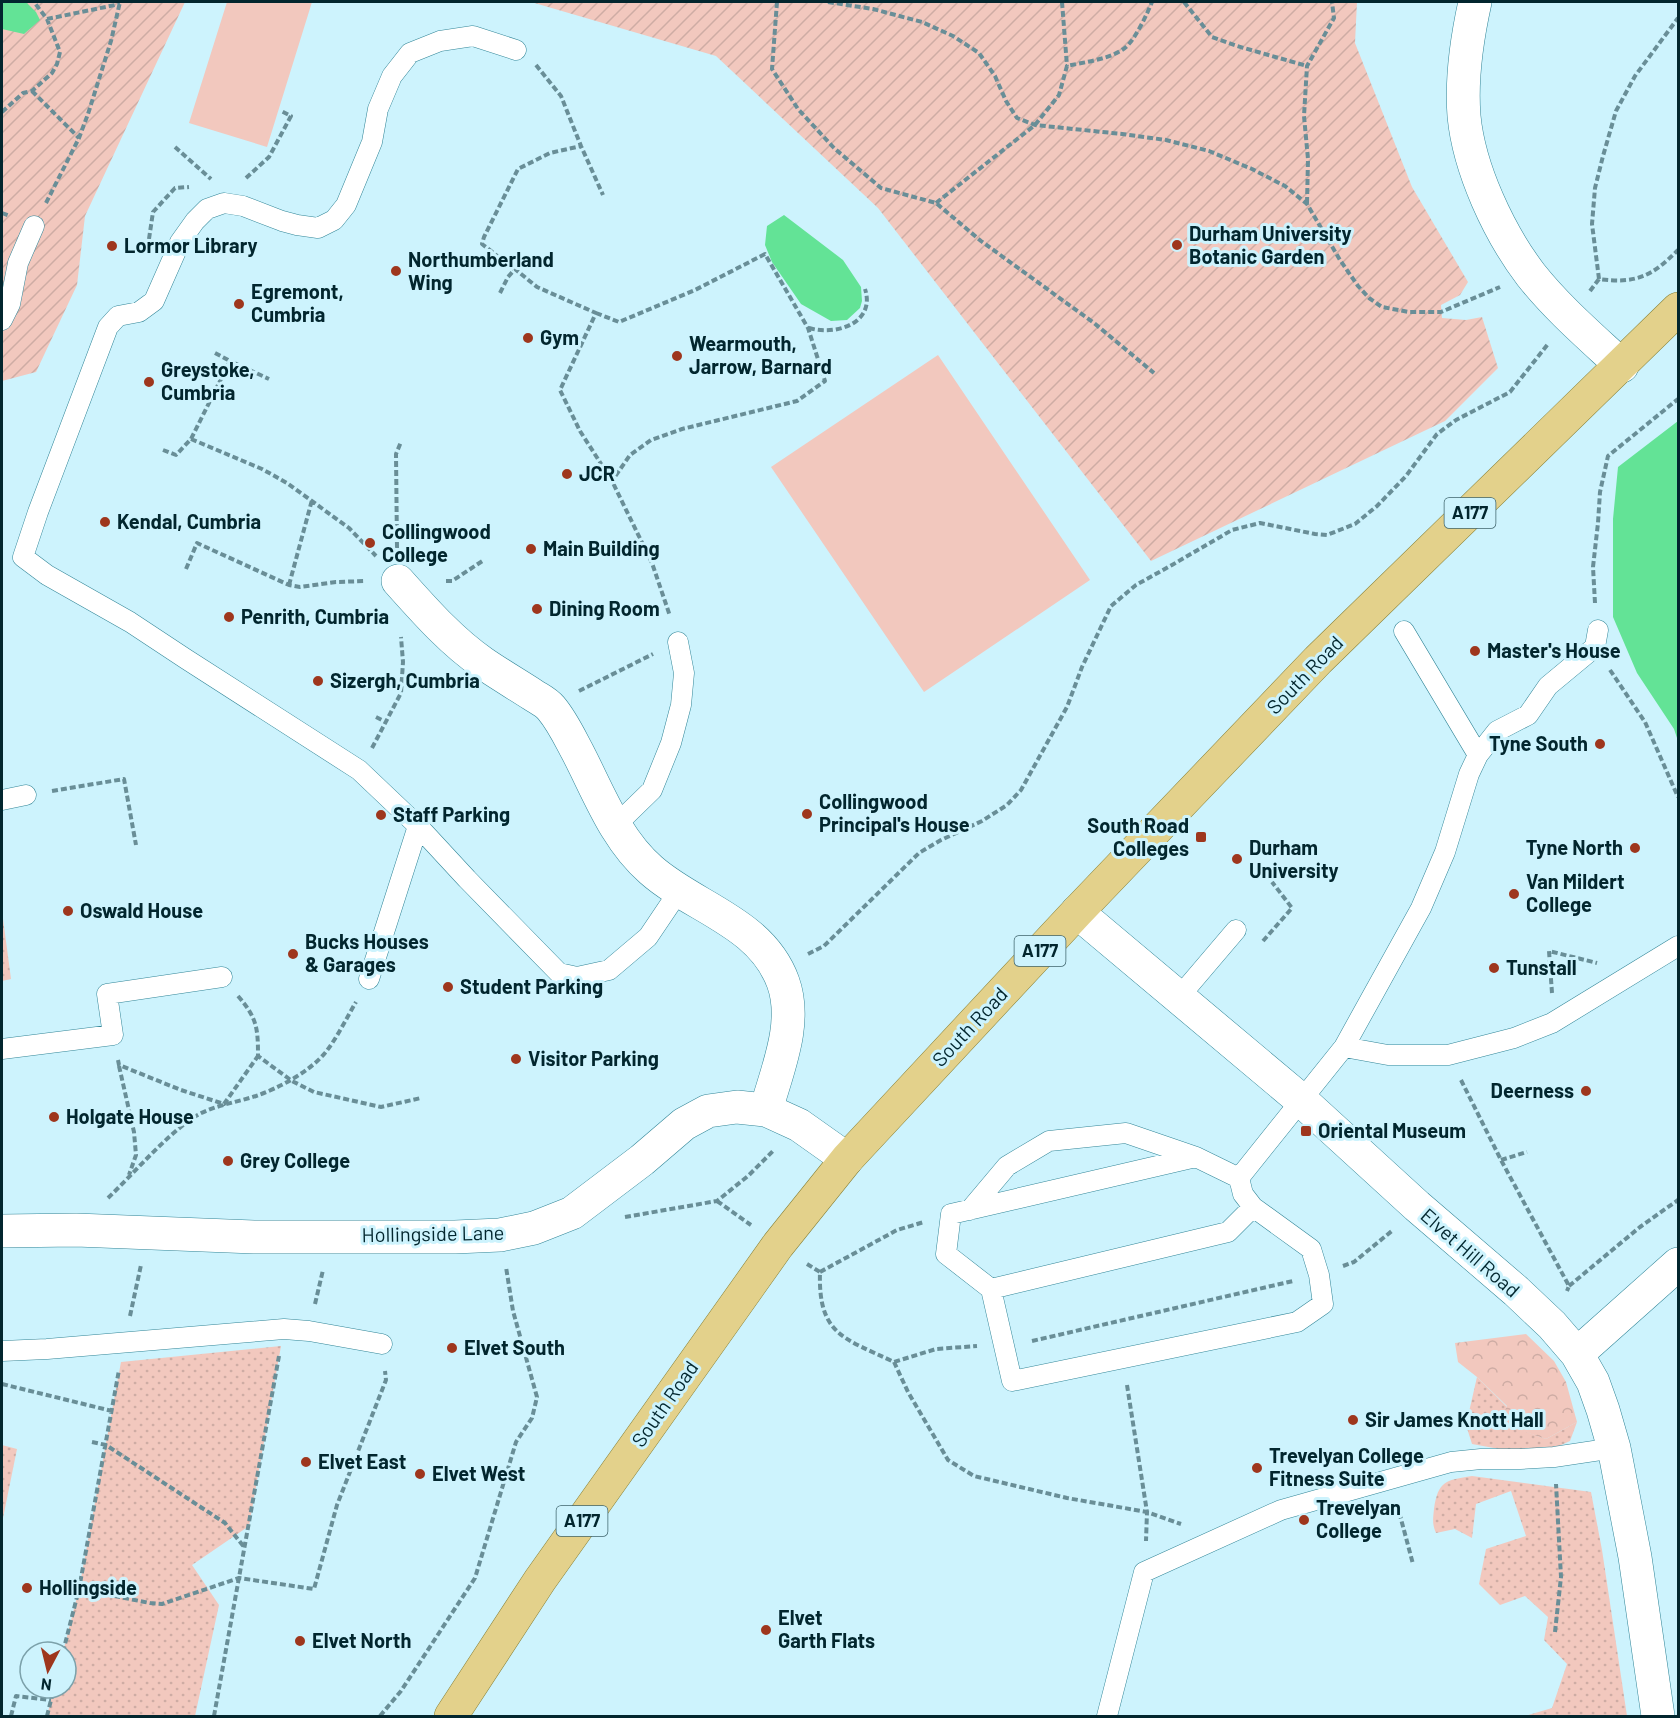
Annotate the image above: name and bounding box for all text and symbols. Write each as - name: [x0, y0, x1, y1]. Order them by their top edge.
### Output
- place label: Durham University Botanic Garden: [1189, 221, 1352, 268]
- place label: Lormor Library: [124, 233, 258, 257]
- marker: Durham University Botanic Garden: [1170, 238, 1184, 252]
- marker: Lormor Library: [105, 239, 119, 253]
- place label: Northumberland Wing: [408, 247, 554, 294]
- marker: Northumberland Wing: [389, 264, 403, 278]
- place label: Egremont, Cumbria: [251, 279, 344, 326]
- marker: Egremont, Cumbria: [232, 297, 246, 311]
- place label: Gym: [540, 325, 579, 349]
- marker: Gym: [521, 331, 535, 345]
- place label: Wearmouth, Jarrow, Barnard: [689, 331, 832, 378]
- marker: Wearmouth, Jarrow, Barnard: [670, 349, 684, 363]
- place label: Greystoke, Cumbria: [161, 357, 255, 404]
- marker: Greystoke, Cumbria: [142, 375, 156, 389]
- place label: JCR: [579, 461, 615, 485]
- marker: JCR: [560, 467, 574, 481]
- road number: A177: [1444, 498, 1496, 528]
- place label: Kendal, Cumbria: [117, 509, 261, 533]
- marker: Kendal, Cumbria: [98, 515, 112, 529]
- place label: Collingwood College: [382, 519, 491, 566]
- marker: Collingwood College: [363, 536, 377, 550]
- place label: Main Building: [543, 536, 660, 560]
- marker: Main Building: [524, 542, 538, 556]
- place label: Dining Room: [549, 596, 660, 620]
- marker: Dining Room: [530, 602, 544, 616]
- place label: Penrith, Cumbria: [241, 604, 389, 628]
- marker: Penrith, Cumbria: [222, 610, 236, 624]
- street label: South Road: [1261, 630, 1348, 718]
- place label: Master's House: [1487, 638, 1621, 662]
- marker: Master's House: [1468, 644, 1482, 658]
- place label: Sizergh, Cumbria: [330, 668, 480, 692]
- marker: Sizergh, Cumbria: [311, 674, 325, 688]
- place label: Tyne South: [1489, 731, 1588, 755]
- marker: Tyne South: [1593, 737, 1607, 751]
- place label: Collingwood Principal's House: [819, 789, 970, 836]
- place label: Staff Parking: [393, 802, 510, 826]
- marker: Collingwood Principal's House: [800, 807, 814, 821]
- marker: Staff Parking: [374, 808, 388, 822]
- place label: South Road Colleges: [1087, 813, 1189, 860]
- marker: South Road Colleges: [1194, 830, 1208, 844]
- place label: Durham University: [1249, 835, 1339, 882]
- place label: Tyne North: [1526, 835, 1623, 859]
- marker: Tyne North: [1628, 841, 1642, 855]
- marker: Durham University: [1230, 852, 1244, 866]
- place label: Van Mildert College: [1526, 869, 1625, 916]
- marker: Van Mildert College: [1507, 887, 1521, 901]
- place label: Oswald House: [80, 898, 203, 922]
- marker: Oswald House: [61, 904, 75, 918]
- place label: Bucks Houses & Garages: [305, 929, 429, 976]
- road number: A177: [1014, 936, 1066, 966]
- marker: Bucks Houses & Garages: [286, 947, 300, 961]
- place label: Tunstall: [1506, 955, 1577, 979]
- marker: Tunstall: [1487, 961, 1501, 975]
- place label: Student Parking: [460, 974, 603, 998]
- marker: Student Parking: [441, 980, 455, 994]
- street label: South Road: [927, 982, 1012, 1071]
- place label: Visitor Parking: [528, 1046, 659, 1070]
- marker: Visitor Parking: [509, 1052, 523, 1066]
- place label: Deerness: [1491, 1078, 1574, 1102]
- marker: Deerness: [1579, 1084, 1593, 1098]
- place label: Holgate House: [66, 1104, 194, 1128]
- marker: Holgate House: [47, 1110, 61, 1124]
- place label: Oriental Museum: [1318, 1118, 1466, 1142]
- marker: Oriental Museum: [1299, 1124, 1313, 1138]
- place label: Grey College: [240, 1148, 350, 1172]
- marker: Grey College: [221, 1154, 235, 1168]
- street label: Elvet Hill Road: [1416, 1203, 1525, 1302]
- street label: Hollingside Lane: [361, 1220, 505, 1246]
- place label: Elvet South: [464, 1335, 565, 1359]
- marker: Elvet South: [445, 1341, 459, 1355]
- street label: South Road: [626, 1356, 703, 1451]
- place label: Sir James Knott Hall: [1365, 1407, 1544, 1431]
- marker: Sir James Knott Hall: [1346, 1413, 1360, 1427]
- place label: Trevelyan College Fitness Suite: [1269, 1443, 1424, 1490]
- place label: Elvet East: [318, 1449, 406, 1473]
- marker: Elvet East: [299, 1455, 313, 1469]
- place label: Elvet West: [432, 1461, 525, 1485]
- marker: Trevelyan College Fitness Suite: [1250, 1461, 1264, 1475]
- marker: Elvet West: [413, 1467, 427, 1481]
- place label: Trevelyan College: [1316, 1495, 1401, 1542]
- road number: A177: [556, 1506, 608, 1536]
- marker: Trevelyan College: [1297, 1513, 1311, 1527]
- place label: Hollingside: [39, 1575, 137, 1599]
- marker: Hollingside: [20, 1581, 34, 1595]
- place label: Elvet Garth Flats: [778, 1605, 875, 1652]
- marker: Elvet Garth Flats: [759, 1623, 773, 1637]
- place label: Elvet North: [312, 1628, 411, 1652]
- marker: Elvet North: [293, 1634, 307, 1648]
- north arrow: [18, 1640, 78, 1700]
- text: N: [40, 1675, 53, 1695]

